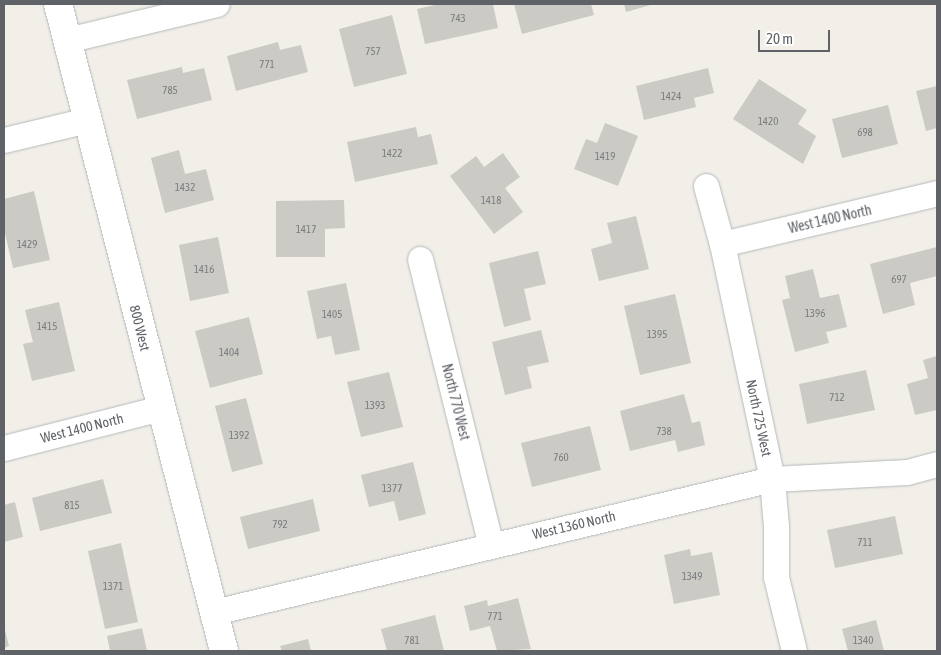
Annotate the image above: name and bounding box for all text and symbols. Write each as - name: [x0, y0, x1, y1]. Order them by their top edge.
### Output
- house number: 743: [450, 11, 466, 25]
- scale bar: [761, 20, 834, 52]
- text: 20 m: [766, 30, 793, 47]
- house number: 757: [365, 44, 381, 58]
- house number: 771: [259, 57, 275, 71]
- house number: 785: [162, 83, 178, 97]
- house number: 1424: [661, 89, 681, 103]
- house number: 1420: [758, 114, 778, 128]
- house number: 698: [857, 125, 873, 139]
- house number: 1422: [382, 146, 402, 160]
- house number: 1419: [595, 149, 615, 163]
- house number: 1432: [175, 180, 195, 194]
- house number: 1418: [481, 193, 501, 207]
- street label: West 1400 North: [787, 201, 873, 237]
- house number: 1417: [296, 222, 316, 236]
- house number: 1429: [17, 237, 37, 251]
- house number: 1416: [194, 262, 214, 276]
- house number: 697: [891, 272, 907, 286]
- street label: 800 West: [126, 303, 154, 353]
- house number: 1396: [805, 306, 825, 320]
- house number: 1405: [322, 307, 342, 321]
- house number: 1415: [37, 319, 57, 333]
- house number: 1395: [647, 327, 667, 341]
- house number: 1404: [219, 345, 239, 359]
- street label: North 770 West: [438, 362, 474, 442]
- street label: North 725 West: [743, 378, 775, 458]
- house number: 712: [829, 390, 845, 404]
- house number: 1393: [365, 398, 385, 412]
- street label: West 1400 North: [39, 410, 125, 446]
- house number: 738: [656, 424, 672, 438]
- house number: 1392: [229, 428, 249, 442]
- house number: 760: [553, 450, 569, 464]
- house number: 1377: [382, 481, 402, 495]
- house number: 815: [64, 498, 80, 512]
- street label: West 1360 North: [531, 507, 617, 543]
- house number: 792: [272, 517, 288, 531]
- house number: 711: [857, 535, 873, 549]
- house number: 1349: [682, 569, 702, 583]
- house number: 1371: [103, 579, 123, 593]
- house number: 771: [487, 609, 503, 623]
- house number: 781: [404, 633, 420, 647]
- house number: 1340: [853, 633, 873, 647]

